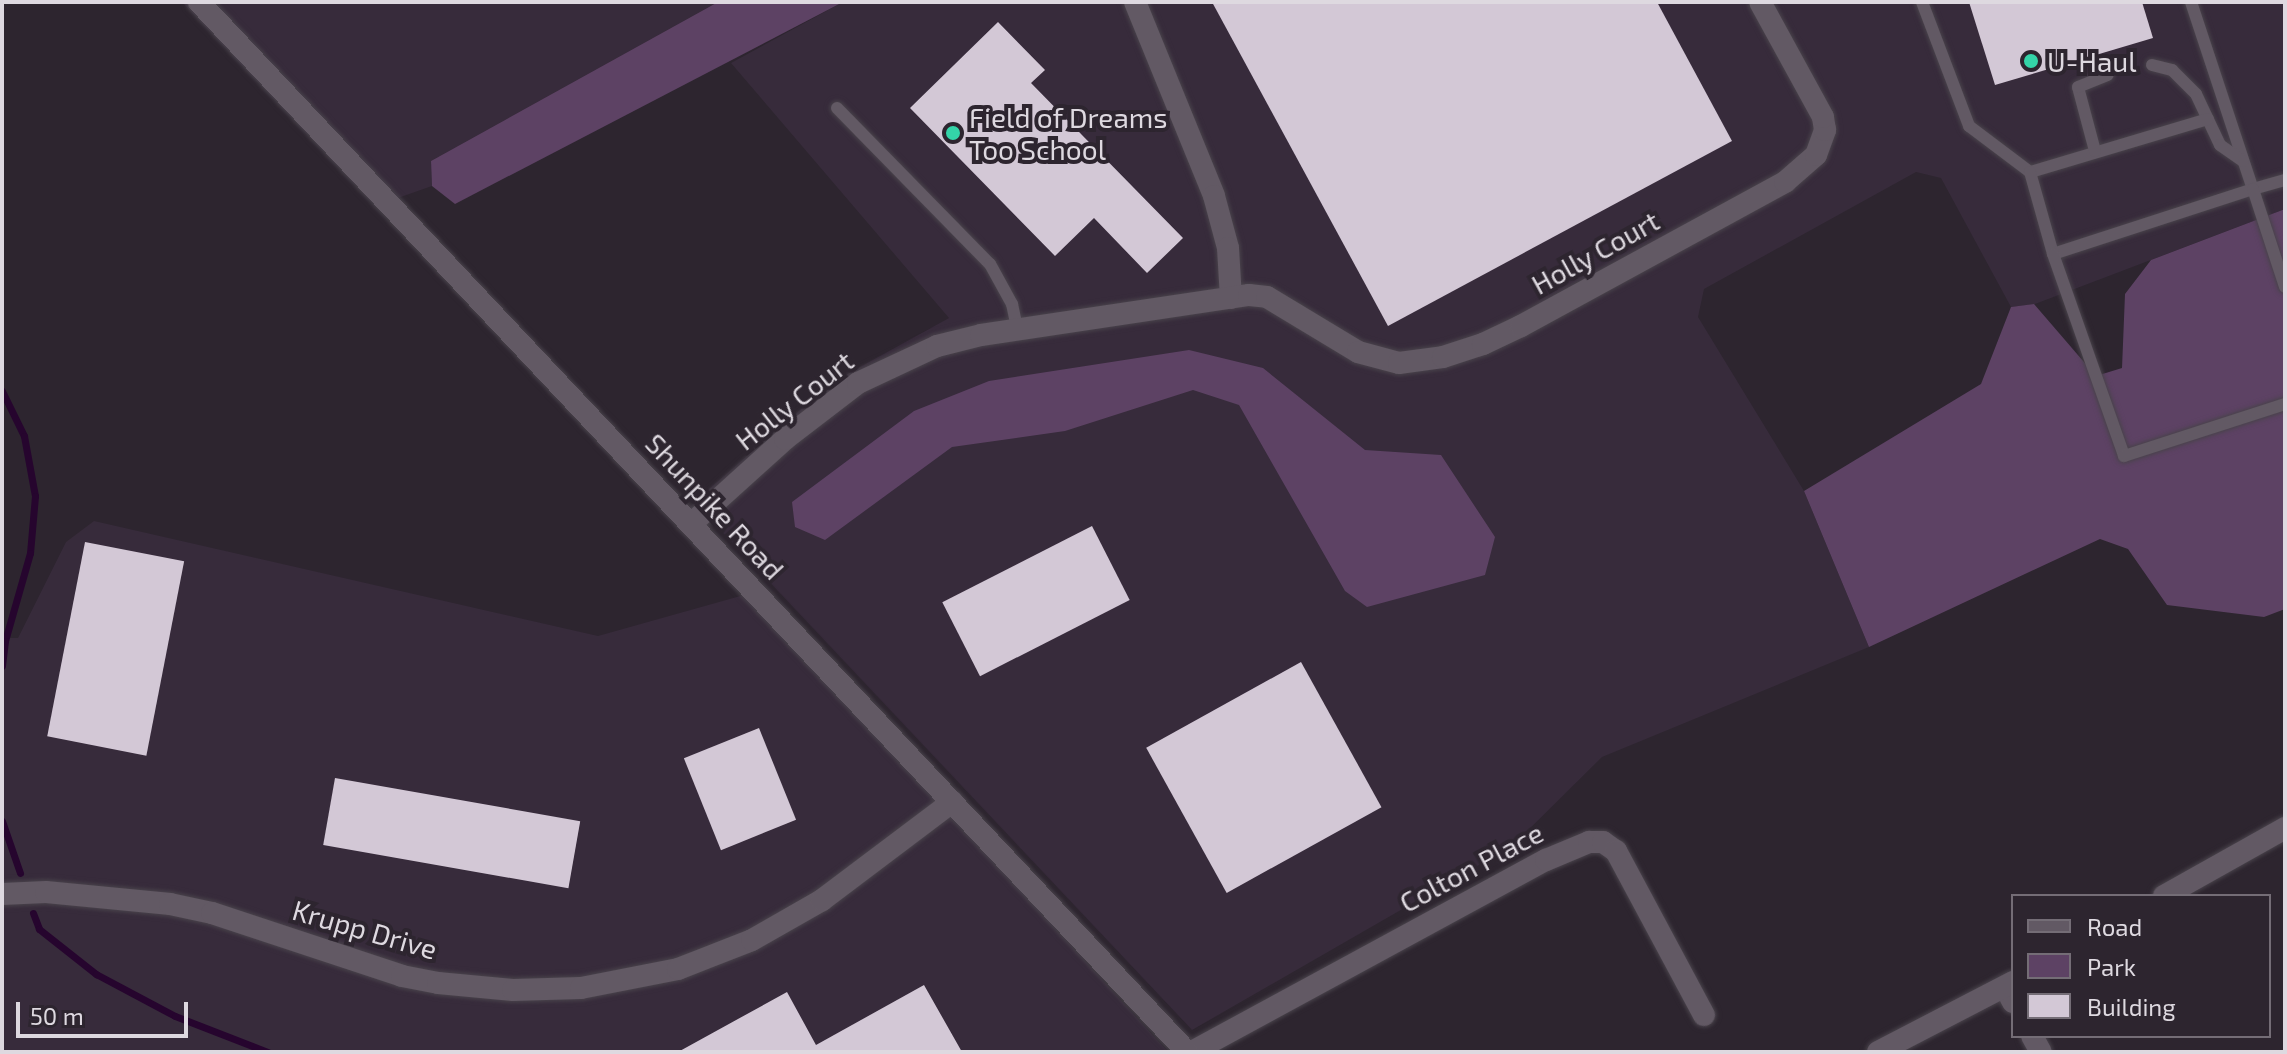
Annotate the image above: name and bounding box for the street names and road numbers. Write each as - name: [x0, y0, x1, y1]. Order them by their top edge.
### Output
- street label: Holly Court: [1525, 203, 1665, 301]
- street label: Holly Court: [728, 343, 860, 457]
- street label: Shunpike Road: [639, 426, 791, 586]
- street label: Colton Place: [1393, 815, 1549, 919]
- street label: Krupp Drive: [289, 892, 441, 966]

